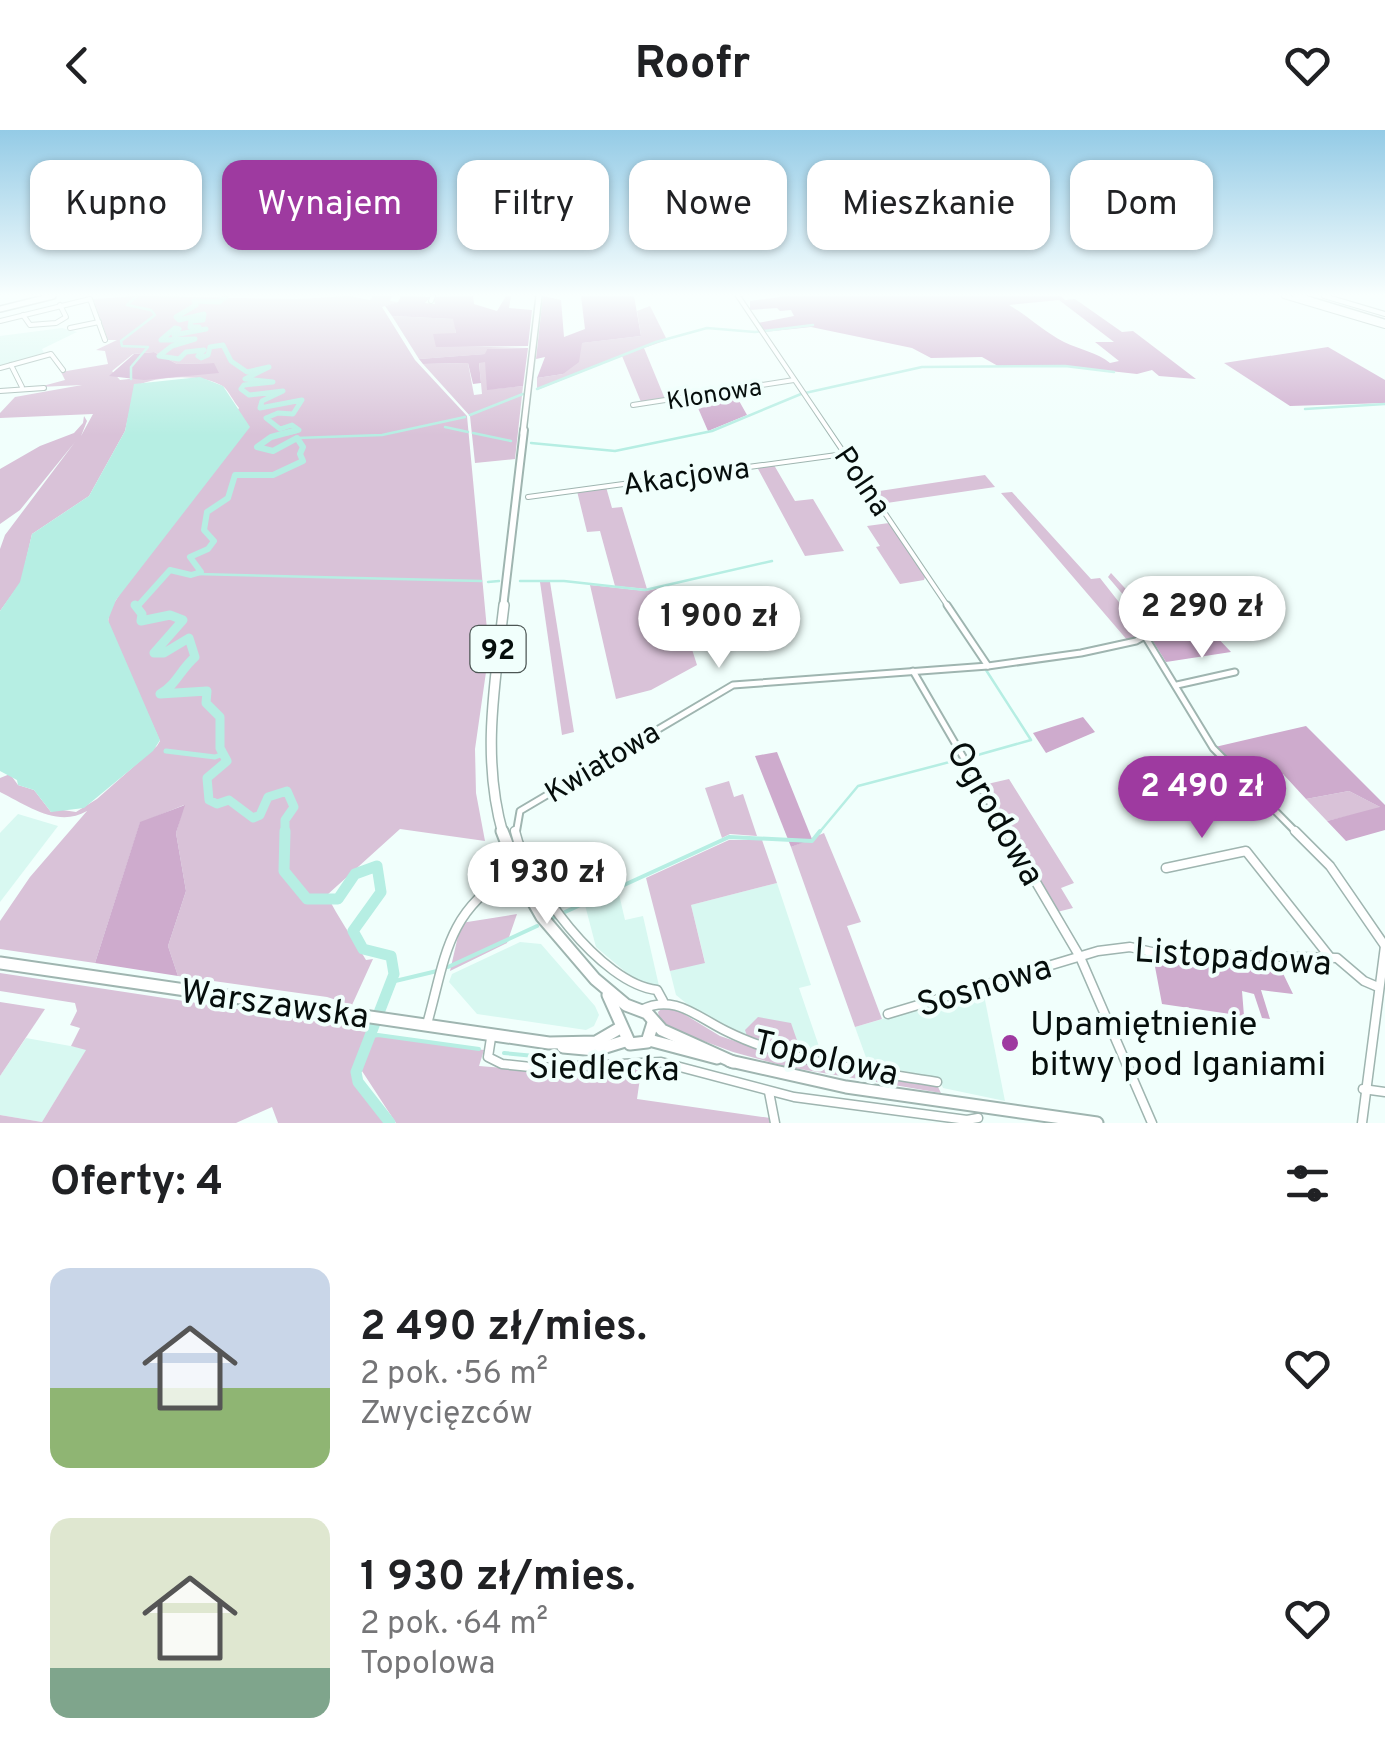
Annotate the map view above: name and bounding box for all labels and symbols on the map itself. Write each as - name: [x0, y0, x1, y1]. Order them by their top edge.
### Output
- street label: Klonowa: [665, 373, 764, 419]
- street label: Polna: [824, 440, 898, 524]
- street label: Akacjowa: [621, 451, 752, 506]
- pin: 2 290 zł: [1099, 576, 1305, 661]
- pin: 1 900 zł: [616, 586, 822, 671]
- road number: 92: [470, 626, 526, 672]
- street label: Kwiatowa: [539, 715, 667, 813]
- street label: Ogrodowa: [934, 734, 1052, 895]
- pin: 2 490 zł: [1099, 756, 1305, 841]
- pin: 1 930 zł: [444, 842, 650, 927]
- street label: Listopadowa: [1133, 930, 1333, 988]
- street label: Sosnowa: [912, 947, 1058, 1029]
- street label: Warszawska: [178, 971, 372, 1041]
- place label: Upamiętnienie bitwy pod Iganiami: [1030, 1004, 1326, 1088]
- street label: Topolowa: [748, 1022, 902, 1098]
- marker: Upamiętnienie bitwy pod Iganiami: [999, 1032, 1021, 1054]
- street label: Siedlecka: [528, 1047, 680, 1093]

